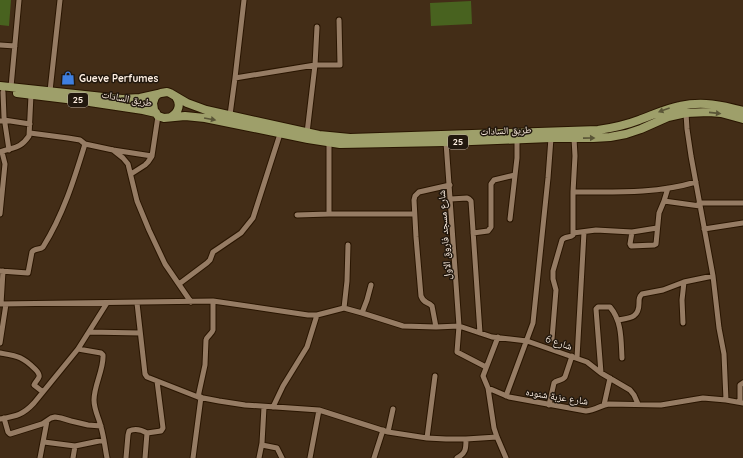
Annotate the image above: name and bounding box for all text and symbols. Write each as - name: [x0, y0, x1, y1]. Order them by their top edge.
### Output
- shop icon: Gueve Perfumes: [60, 70, 76, 86]
- place label: Gueve Perfumes: [79, 72, 158, 85]
- street label: طريق السادات: [101, 88, 154, 109]
- road number: 25: [68, 93, 88, 107]
- one-way arrow: [657, 108, 669, 114]
- one-way arrow: [709, 110, 721, 116]
- one-way arrow: [204, 116, 216, 122]
- street label: طريق السادات: [480, 123, 532, 138]
- road number: 25: [448, 135, 468, 149]
- one-way arrow: [583, 135, 596, 141]
- street label: شارع مسجد فاروق الاول: [435, 189, 454, 280]
- street label: شارع 6: [544, 332, 574, 353]
- street label: شارع عزبة شنوده: [525, 385, 590, 408]

